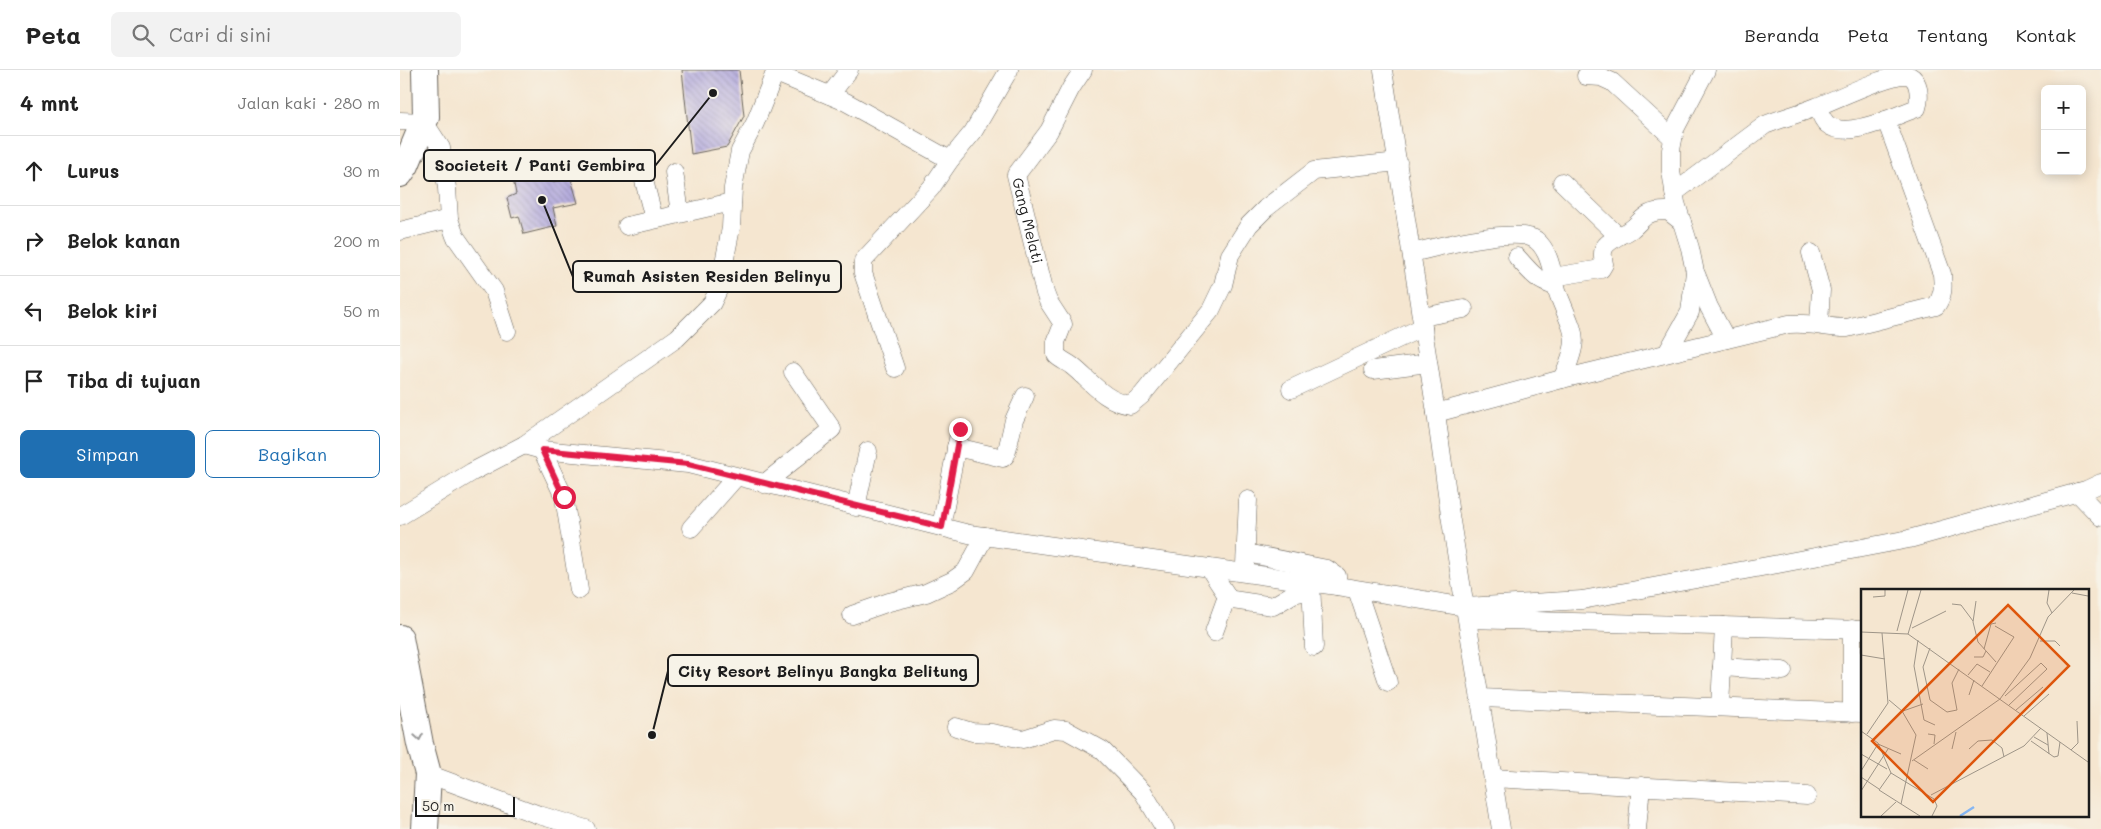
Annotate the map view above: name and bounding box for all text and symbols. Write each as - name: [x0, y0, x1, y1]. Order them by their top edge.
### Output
- search box: [111, 12, 461, 57]
- text: Peta: [25, 19, 81, 50]
- icon: search: [129, 21, 157, 49]
- text: Cari di sini: [169, 22, 271, 47]
- text: Beranda: [1745, 23, 1820, 47]
- text: Peta: [1848, 23, 1889, 47]
- text: Tentang: [1917, 23, 1988, 47]
- text: Kontak: [2016, 23, 2076, 47]
- map controls: [2041, 85, 2086, 175]
- button: +: [2041, 85, 2086, 130]
- text: 4 mnt: [20, 89, 79, 116]
- text: Jalan kaki · 280 m: [238, 92, 380, 113]
- button: −: [2041, 130, 2086, 175]
- callout: Societeit / Panti Gembira: [424, 150, 655, 181]
- text: Societeit / Panti Gembira: [435, 154, 646, 175]
- icon: ahead: [20, 157, 48, 185]
- text: Lurus: [67, 158, 119, 183]
- text: 30 m: [343, 160, 380, 181]
- street label: Gang Melati: [1008, 175, 1048, 266]
- icon: right: [20, 227, 48, 255]
- text: Belok kanan: [67, 228, 180, 253]
- text: 200 m: [333, 230, 380, 251]
- callout: Rumah Asisten Residen Belinyu: [573, 261, 841, 292]
- text: Rumah Asisten Residen Belinyu: [583, 265, 831, 286]
- icon: left: [20, 297, 48, 325]
- text: Belok kiri: [67, 298, 158, 323]
- text: 50 m: [343, 300, 380, 321]
- icon: arrive: [20, 367, 48, 395]
- text: Tiba di tujuan: [67, 368, 200, 393]
- route end: [949, 418, 972, 441]
- button: Simpan: [20, 430, 195, 478]
- button: Bagikan: [205, 430, 380, 478]
- route start: [553, 486, 576, 509]
- inset map: [1861, 589, 2088, 816]
- callout: City Resort Belinyu Bangka Belitung: [668, 655, 978, 686]
- text: City Resort Belinyu Bangka Belitung: [678, 660, 968, 681]
- one-way arrow: [414, 733, 424, 742]
- scale bar: [415, 794, 515, 817]
- text: 50 m: [422, 796, 454, 815]

